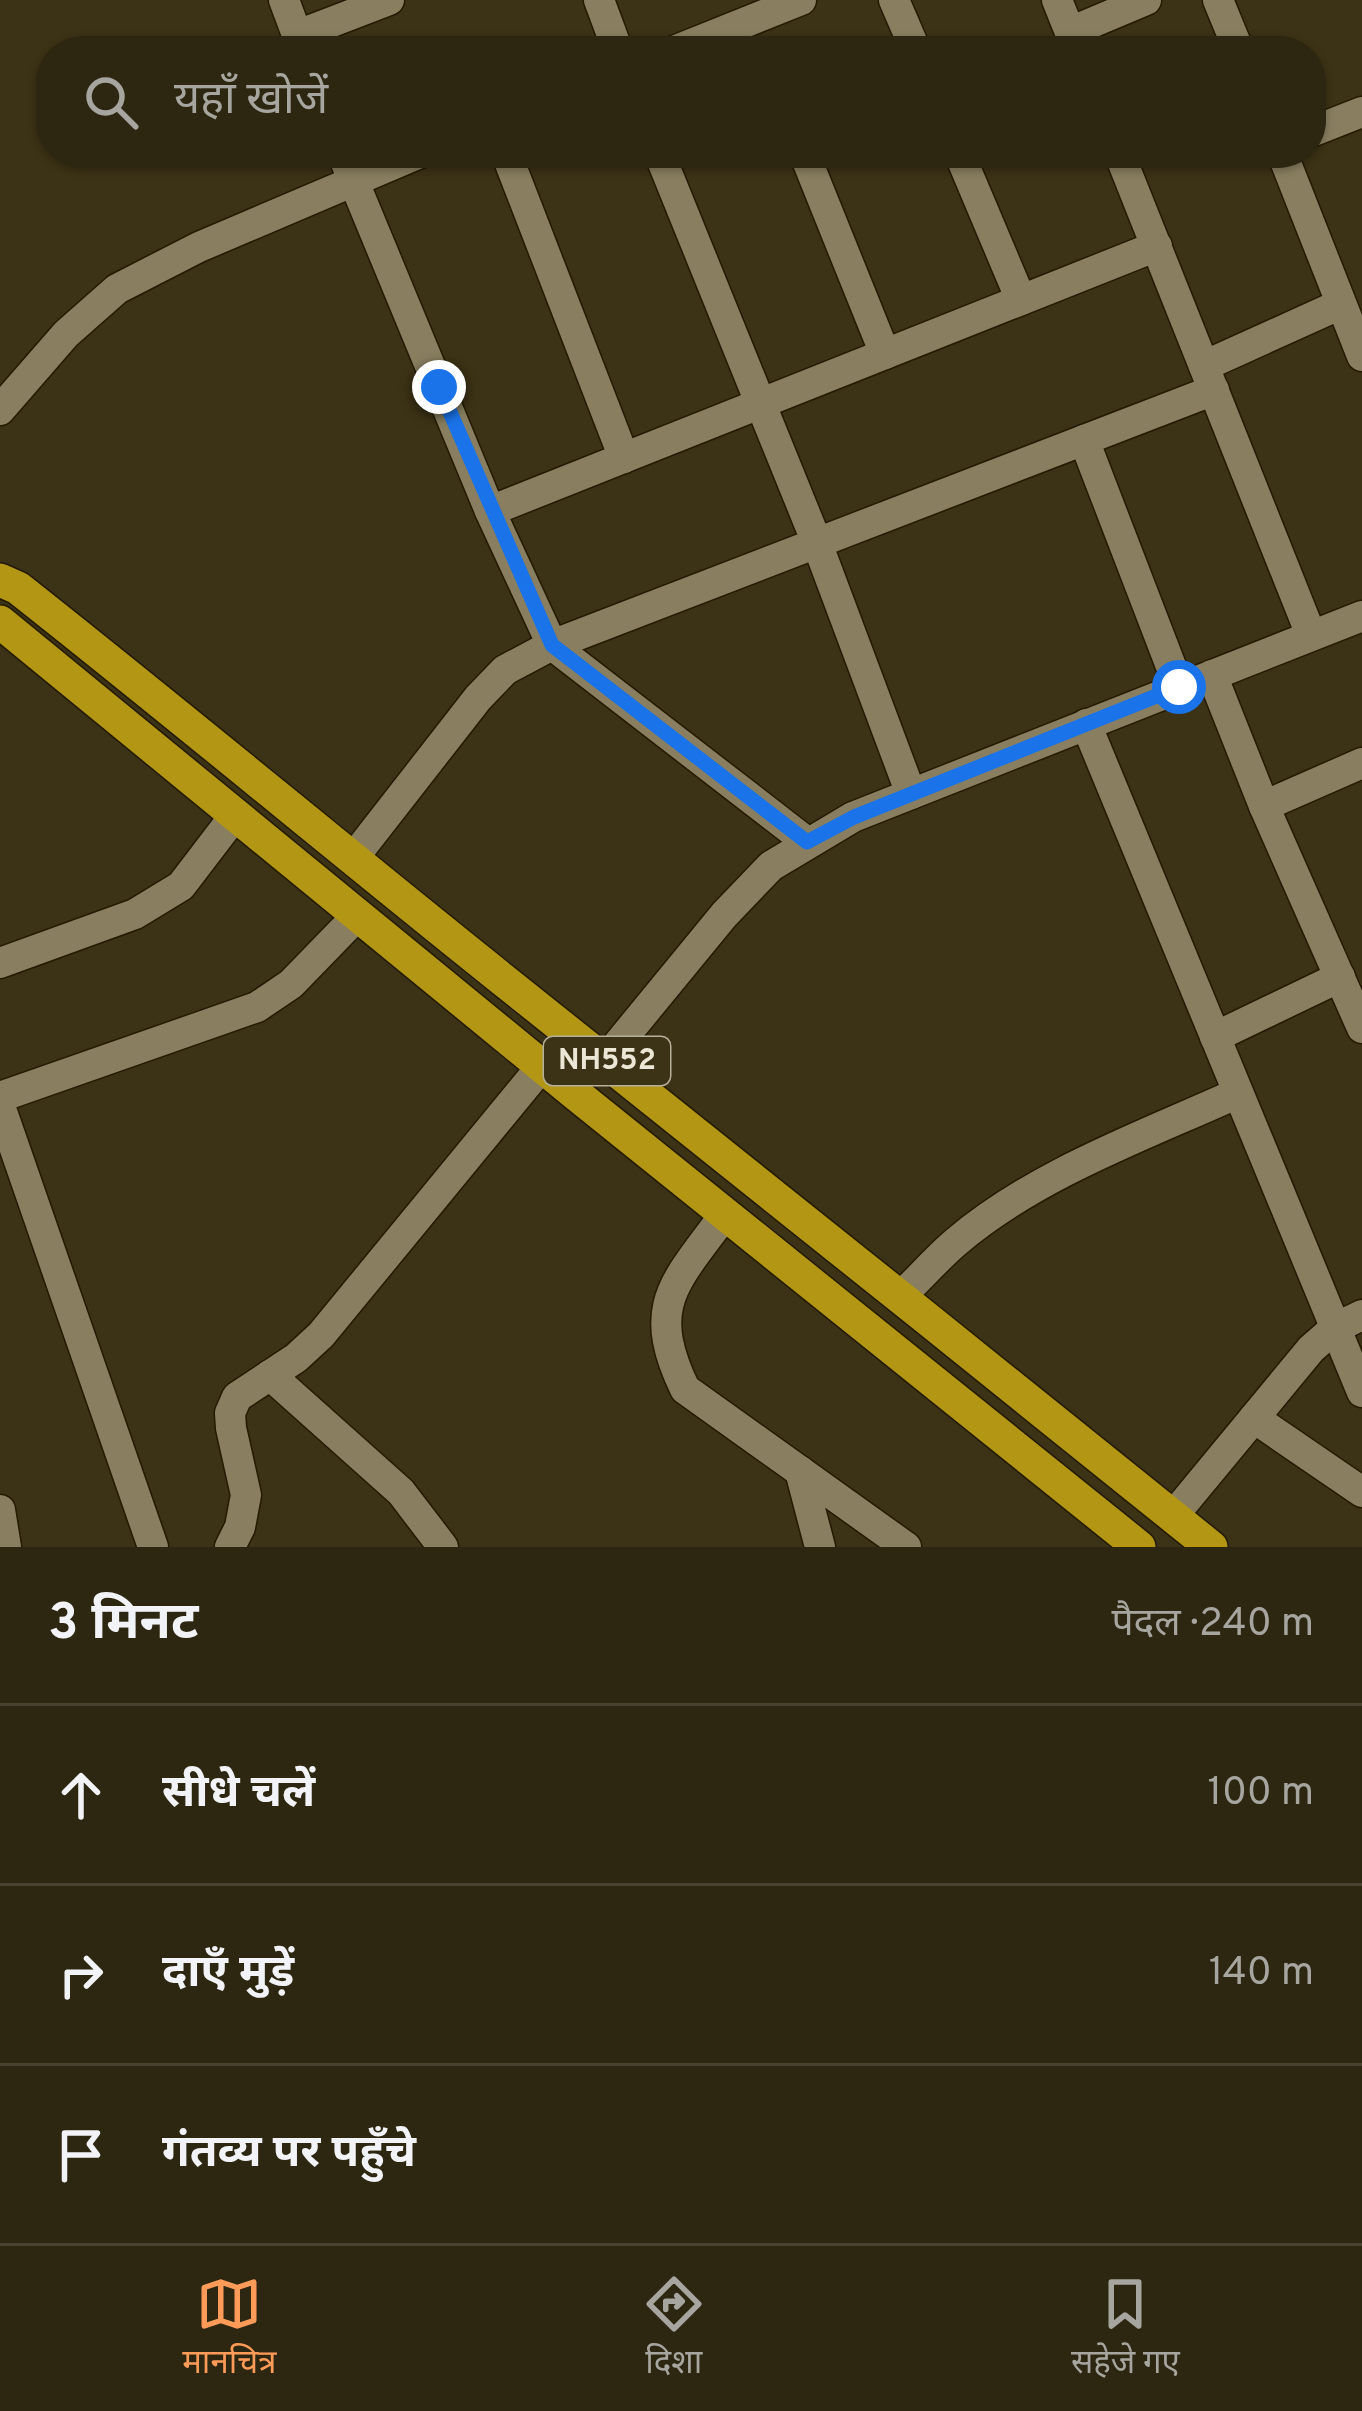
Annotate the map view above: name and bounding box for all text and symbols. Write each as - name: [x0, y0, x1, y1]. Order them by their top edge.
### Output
- search box: [36, 36, 1326, 168]
- icon: search: [78, 69, 144, 135]
- text: यहाँ खोजें: [174, 73, 328, 130]
- route end: [412, 360, 466, 414]
- route start: [1152, 660, 1206, 714]
- road number: NH552: [544, 1037, 670, 1085]
- text: 3 मिनट: [48, 1593, 198, 1658]
- text: पैदल · 240 m: [1111, 1601, 1314, 1650]
- icon: ahead: [48, 1762, 114, 1828]
- text: सीधे चलें: [162, 1766, 315, 1823]
- text: 100 m: [1207, 1770, 1314, 1819]
- icon: right: [48, 1942, 114, 2008]
- text: दाएँ मुड़ें: [162, 1946, 294, 2003]
- text: 140 m: [1209, 1950, 1314, 1999]
- icon: arrive: [48, 2122, 114, 2188]
- text: गंतव्य पर पहुँचे: [162, 2126, 416, 2183]
- tab: मानचित्र: [182, 2271, 276, 2386]
- tab: दिशा: [641, 2271, 707, 2386]
- tab: सहेजे गए: [1071, 2271, 1180, 2386]

